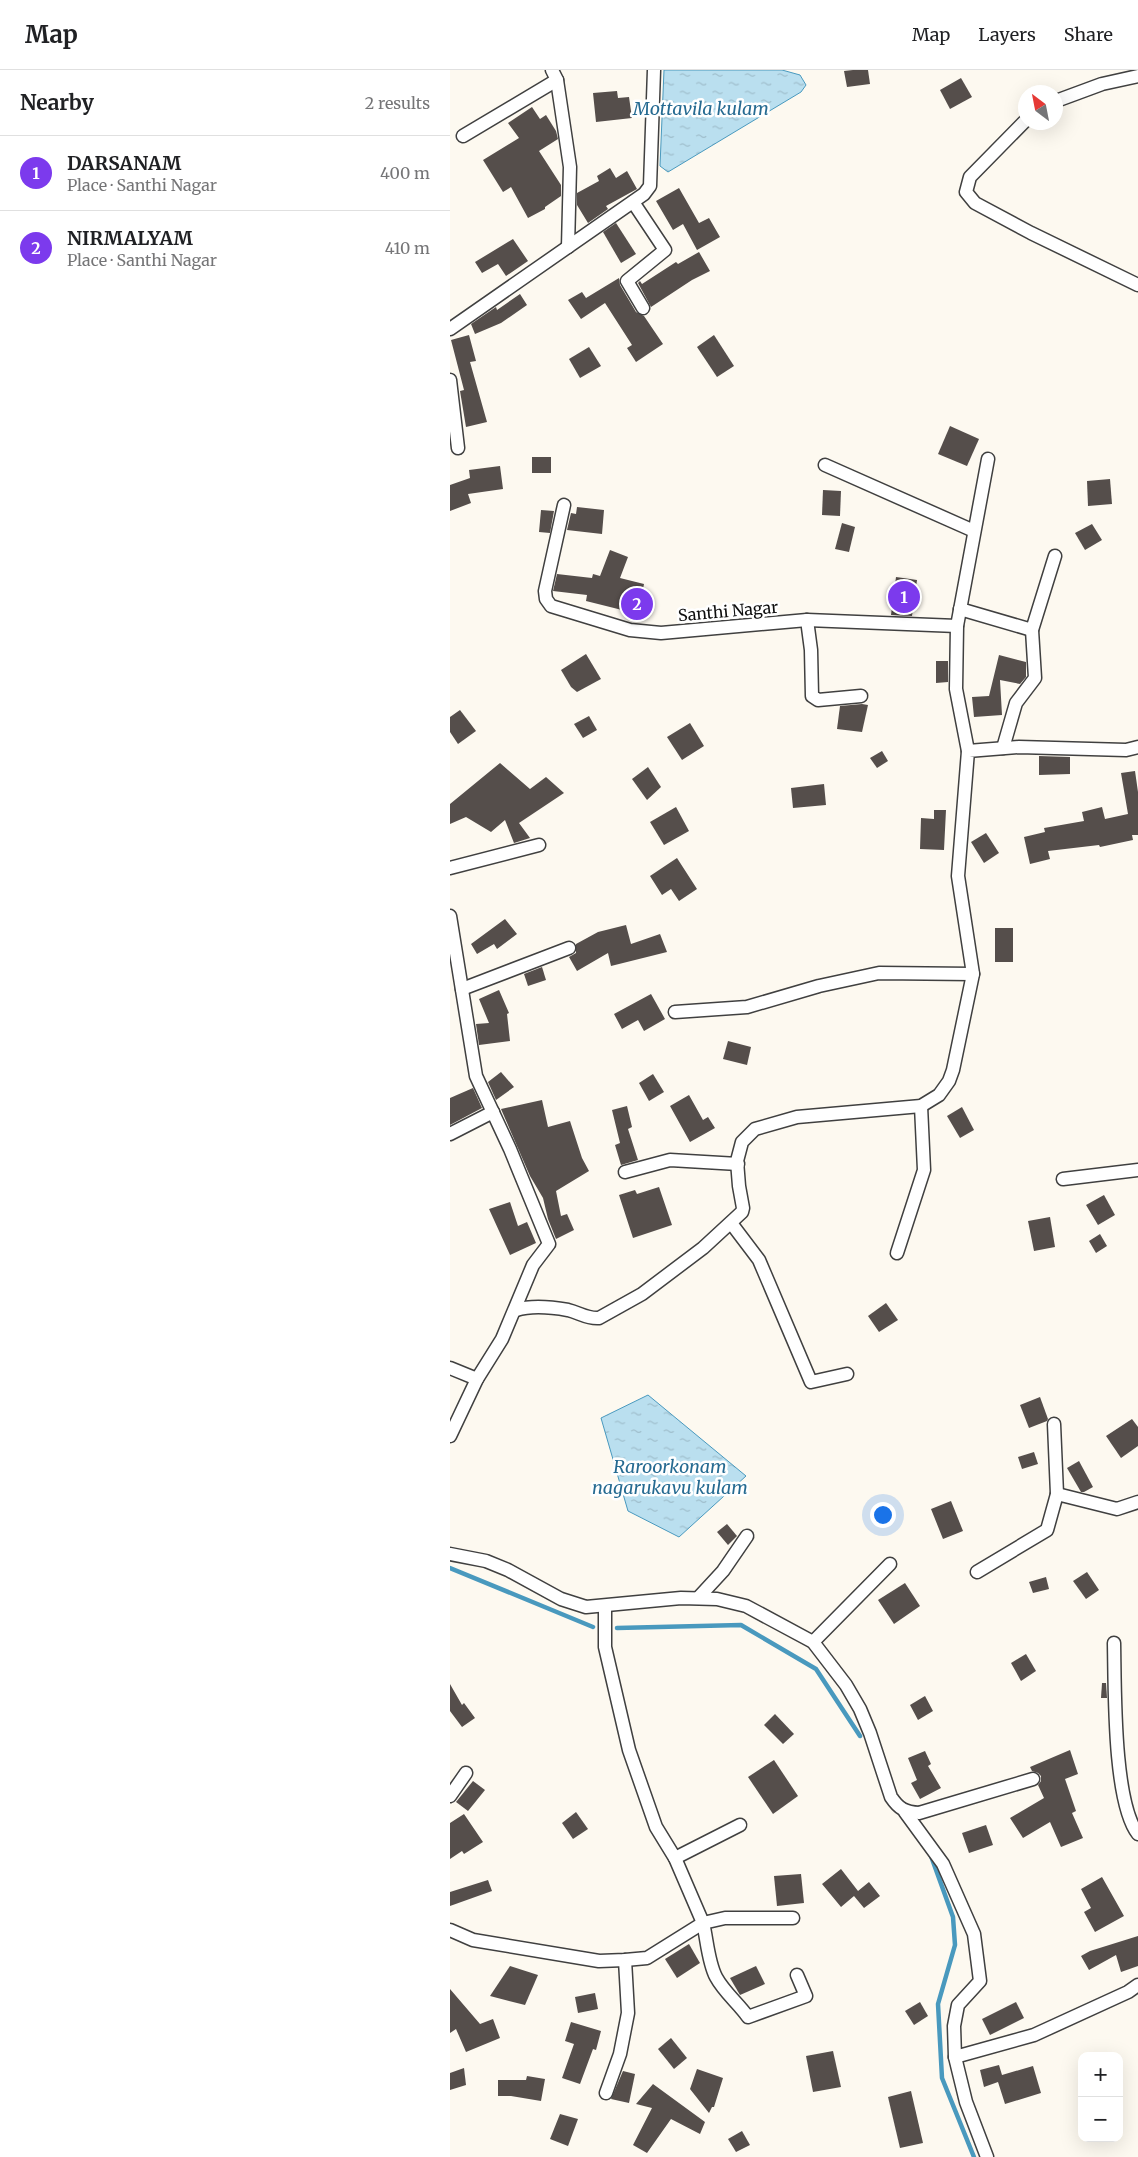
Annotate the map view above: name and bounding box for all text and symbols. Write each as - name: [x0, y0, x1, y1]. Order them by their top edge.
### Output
- text: Map: [25, 19, 78, 50]
- text: Map: [912, 23, 950, 46]
- text: Layers: [978, 23, 1036, 46]
- text: Share: [1064, 23, 1113, 46]
- north arrow: [1018, 85, 1063, 130]
- text: Nearby: [20, 89, 94, 116]
- text: 2 results: [365, 93, 430, 113]
- water label: Mottavila kulam: [632, 97, 769, 120]
- text: DARSANAM: [67, 151, 181, 175]
- text: 1: [32, 163, 40, 183]
- text: 400 m: [380, 163, 430, 183]
- text: Place · Santhi Nagar: [67, 175, 217, 195]
- text: NIRMALYAM: [67, 226, 193, 250]
- text: 2: [31, 238, 41, 258]
- text: 410 m: [385, 238, 430, 258]
- text: Place · Santhi Nagar: [67, 250, 217, 270]
- pin: 1: [888, 578, 920, 616]
- pin: 2: [621, 585, 653, 623]
- street label: Santhi Nagar: [677, 597, 779, 625]
- water label: Raroorkonam nagarukavu kulam: [592, 1455, 748, 1499]
- your location: [870, 1502, 896, 1528]
- map controls: [1078, 2052, 1123, 2142]
- button: +: [1078, 2052, 1123, 2097]
- button: −: [1078, 2097, 1123, 2142]

